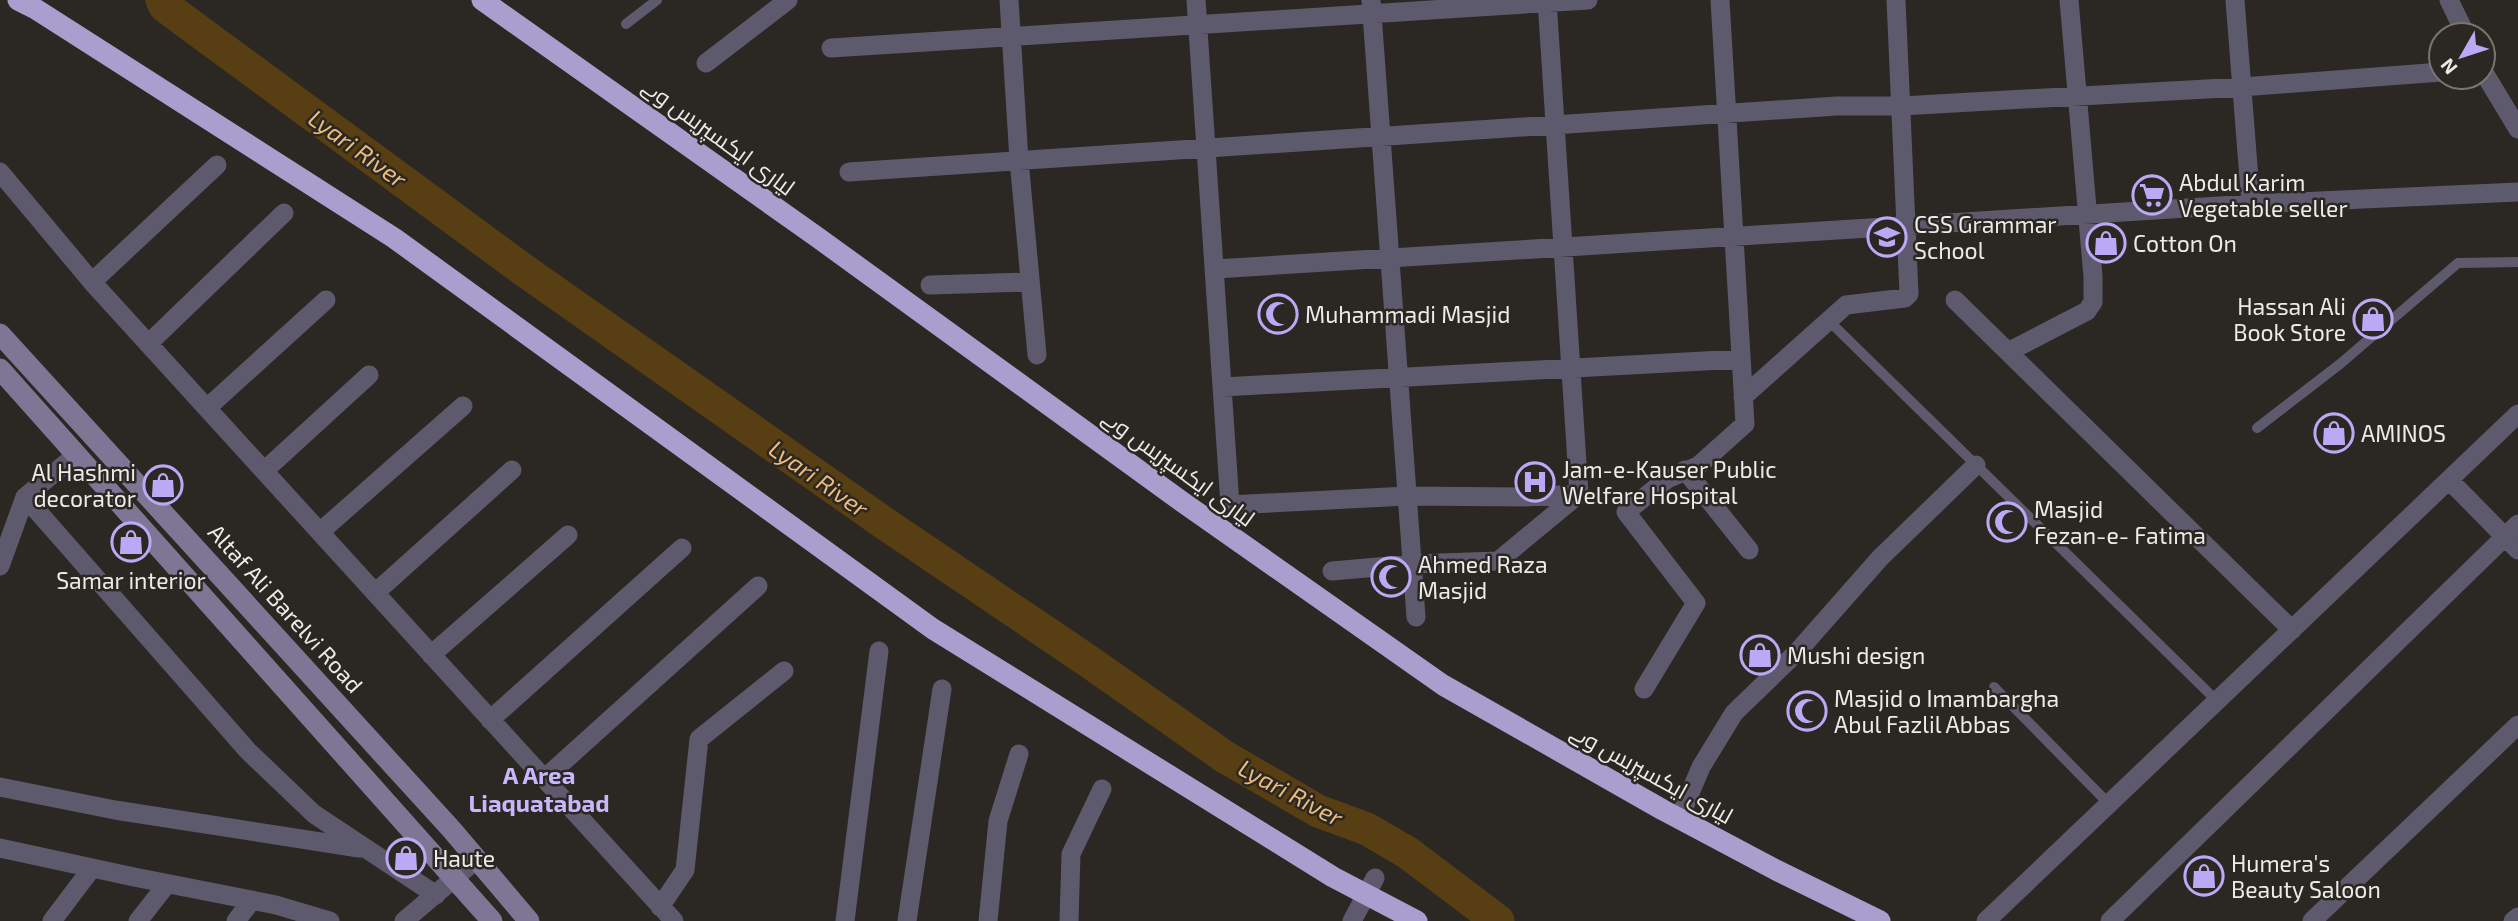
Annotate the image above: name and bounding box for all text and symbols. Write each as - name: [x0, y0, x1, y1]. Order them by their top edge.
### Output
- north arrow: [2427, 21, 2497, 91]
- text: N: [2435, 54, 2462, 80]
- street label: لیاری ایکسپریس وے: [636, 71, 801, 202]
- water label: Lyari River: [303, 103, 413, 194]
- place label: Abdul Karim Vegetable seller: [2179, 168, 2348, 222]
- supermarket icon: Abdul Karim Vegetable seller: [2131, 174, 2173, 216]
- place label: CSS Grammar School: [1914, 210, 2057, 264]
- school or university icon: CSS Grammar School: [1866, 216, 1908, 258]
- shop icon: Cotton On: [2085, 222, 2127, 264]
- place label: Cotton On: [2133, 229, 2237, 257]
- place label: Hassan Ali Book Store: [2233, 292, 2346, 346]
- mosque icon: Muhammadi Masjid: [1257, 293, 1299, 335]
- shop icon: Hassan Ali Book Store: [2352, 298, 2394, 340]
- place label: Muhammadi Masjid: [1305, 300, 1510, 328]
- street label: لیاری ایکسپریس وے: [1096, 402, 1261, 533]
- shop icon: AMINOS: [2313, 412, 2355, 454]
- place label: AMINOS: [2361, 419, 2446, 447]
- water label: Lyari River: [764, 433, 874, 523]
- place label: Jam-e-Kauser Public Welfare Hospital: [1562, 455, 1776, 509]
- place label: Al Hashmi decorator: [31, 458, 136, 512]
- hospital icon: Jam-e-Kauser Public Welfare Hospital: [1514, 461, 1556, 503]
- shop icon: Al Hashmi decorator: [142, 464, 184, 506]
- place label: Masjid Fezan-e- Fatima: [2034, 495, 2206, 549]
- mosque icon: Masjid Fezan-e- Fatima: [1986, 501, 2028, 543]
- street label: Altaf Ali Barelvi Road: [203, 518, 369, 698]
- shop icon: Samar interior: [110, 521, 152, 563]
- place label: Ahmed Raza Masjid: [1418, 550, 1548, 604]
- mosque icon: Ahmed Raza Masjid: [1370, 556, 1412, 598]
- place label: Samar interior: [56, 566, 206, 594]
- shop icon: Mushi design: [1739, 634, 1781, 676]
- place label: Mushi design: [1787, 641, 1925, 669]
- place label: Masjid o Imambargha Abul Fazlil Abbas: [1834, 684, 2059, 738]
- mosque icon: Masjid o Imambargha Abul Fazlil Abbas: [1786, 690, 1828, 732]
- street label: لیاری ایکسپریس وے: [1565, 717, 1738, 831]
- water label: Lyari River: [1234, 752, 1349, 832]
- district label: A Area Liaquatabad: [468, 760, 610, 817]
- shop icon: Haute: [385, 837, 427, 879]
- place label: Haute: [433, 844, 495, 872]
- place label: Humera's Beauty Saloon: [2231, 849, 2381, 903]
- shop icon: Humera's Beauty Saloon: [2183, 855, 2225, 897]

